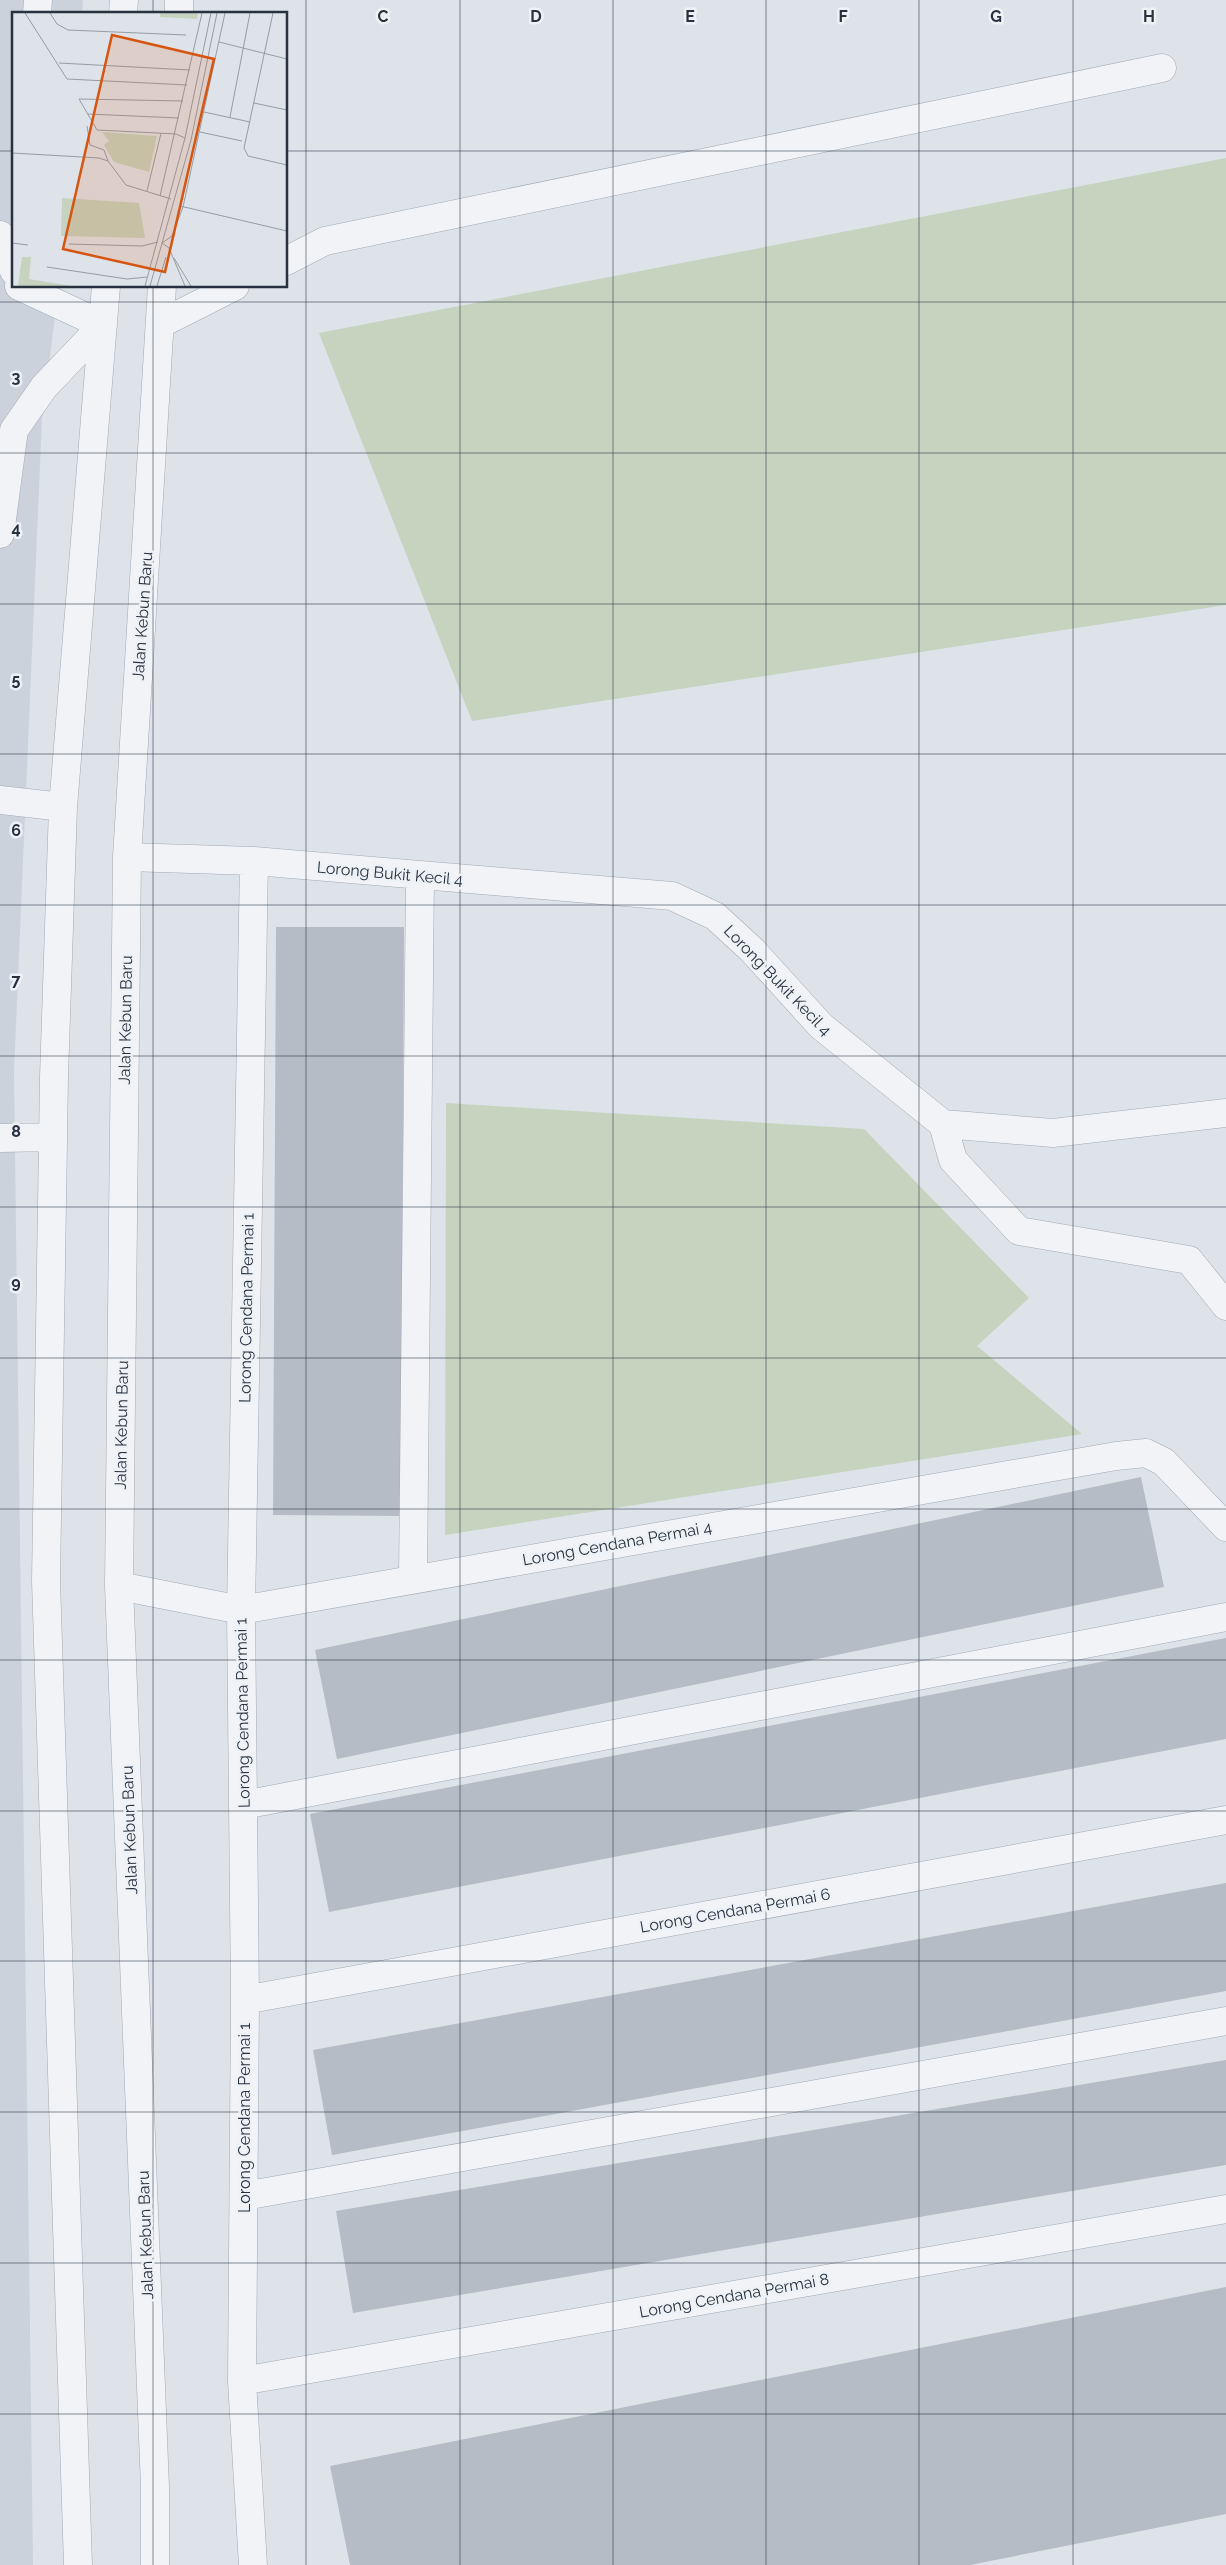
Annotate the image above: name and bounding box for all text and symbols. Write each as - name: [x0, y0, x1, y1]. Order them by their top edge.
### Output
- text: C: [378, 7, 389, 26]
- text: D: [530, 7, 542, 26]
- text: E: [685, 7, 695, 26]
- text: F: [838, 7, 848, 26]
- text: G: [990, 7, 1002, 26]
- text: H: [1143, 7, 1155, 26]
- inset map: [12, 12, 288, 288]
- text: 3: [12, 368, 21, 387]
- text: 4: [11, 519, 21, 538]
- street label: Jalan Kebun Baru: [129, 551, 156, 681]
- text: 5: [12, 670, 21, 689]
- text: 6: [11, 821, 21, 840]
- street label: Lorong Bukit Kecil 4: [316, 858, 464, 889]
- street label: Lorong Bukit Kecil 4: [720, 921, 836, 1040]
- street label: Jalan Kebun Baru: [115, 955, 136, 1085]
- text: 7: [12, 971, 21, 990]
- text: 8: [11, 1122, 21, 1141]
- street label: Lorong Cendana Permai 1: [235, 1213, 258, 1403]
- text: 9: [11, 1273, 21, 1292]
- street label: Jalan Kebun Baru: [111, 1360, 132, 1490]
- street label: Lorong Cendana Permai 4: [521, 1517, 713, 1570]
- street label: Lorong Cendana Permai 1: [231, 1618, 254, 1808]
- street label: Jalan Kebun Baru: [118, 1765, 141, 1895]
- street label: Lorong Cendana Permai 6: [639, 1884, 832, 1937]
- street label: Lorong Cendana Permai 1: [235, 2023, 254, 2213]
- street label: Jalan Kebun Baru: [134, 2170, 157, 2300]
- street label: Lorong Cendana Permai 8: [638, 2269, 831, 2322]

